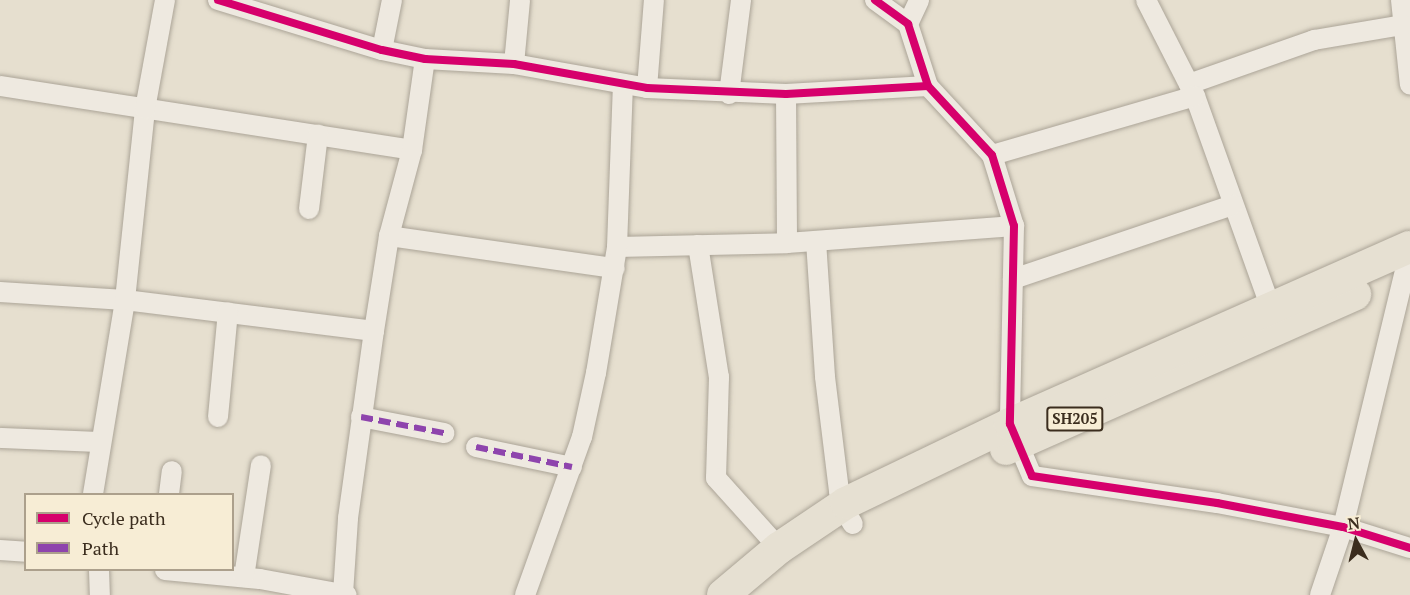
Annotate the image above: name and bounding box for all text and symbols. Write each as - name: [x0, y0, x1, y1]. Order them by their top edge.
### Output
- road number: SH205: [1045, 407, 1105, 431]
- legend: [24, 493, 234, 571]
- text: Cycle path: [82, 506, 166, 530]
- north arrow: [1326, 511, 1386, 571]
- text: N: [1346, 511, 1361, 535]
- text: Path: [82, 536, 119, 560]

